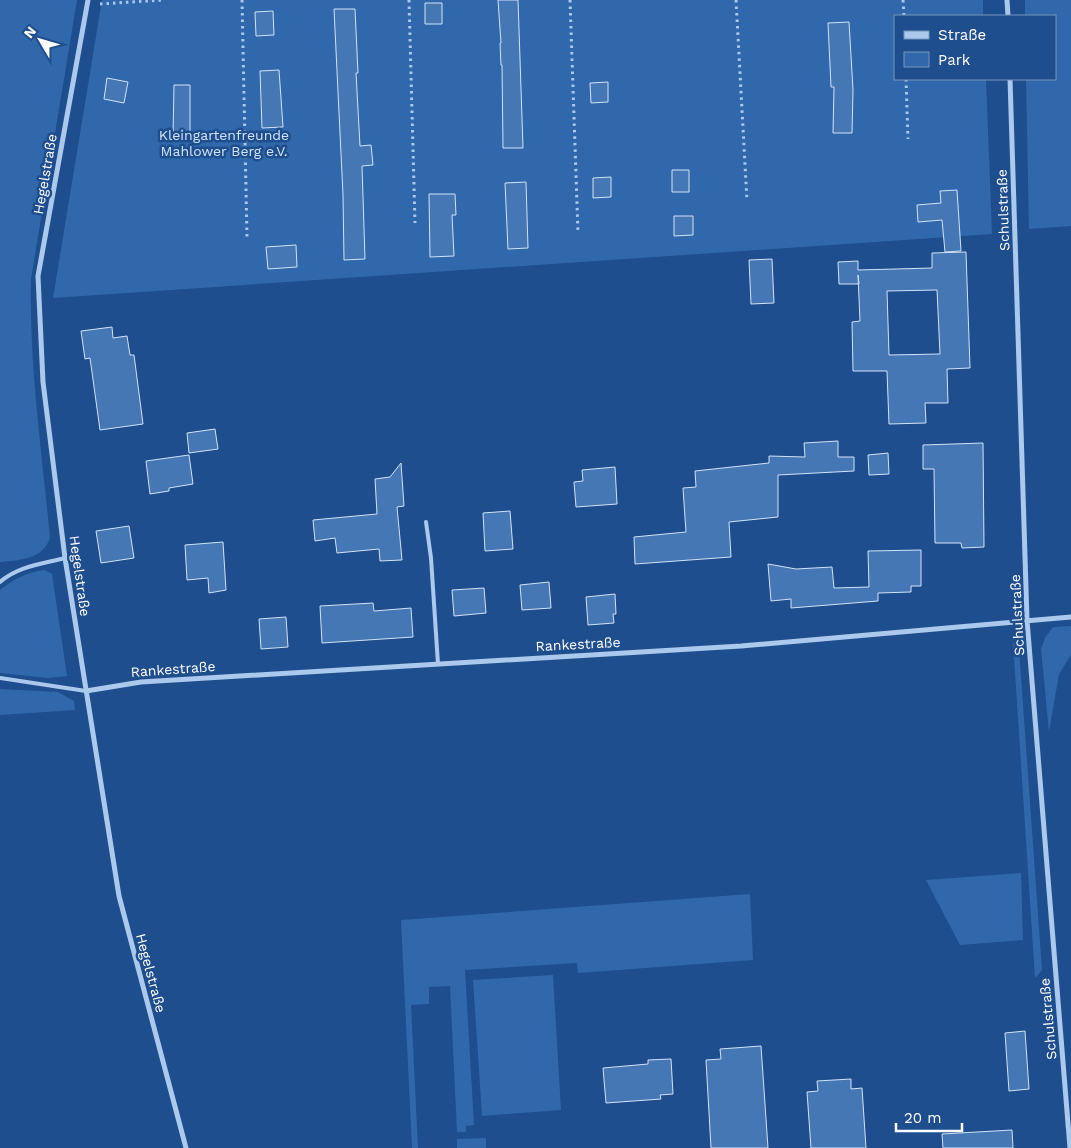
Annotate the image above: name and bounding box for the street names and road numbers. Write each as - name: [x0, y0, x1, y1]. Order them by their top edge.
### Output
- street label: Hegelstraße: [30, 133, 60, 215]
- street label: Schulstraße: [994, 169, 1012, 251]
- street label: Hegelstraße: [66, 535, 94, 617]
- street label: Schulstraße: [1007, 574, 1027, 656]
- street label: Rankestraße: [535, 634, 621, 654]
- street label: Rankestraße: [130, 658, 216, 680]
- street label: Hegelstraße: [133, 932, 169, 1014]
- street label: Schulstraße: [1036, 978, 1060, 1060]

